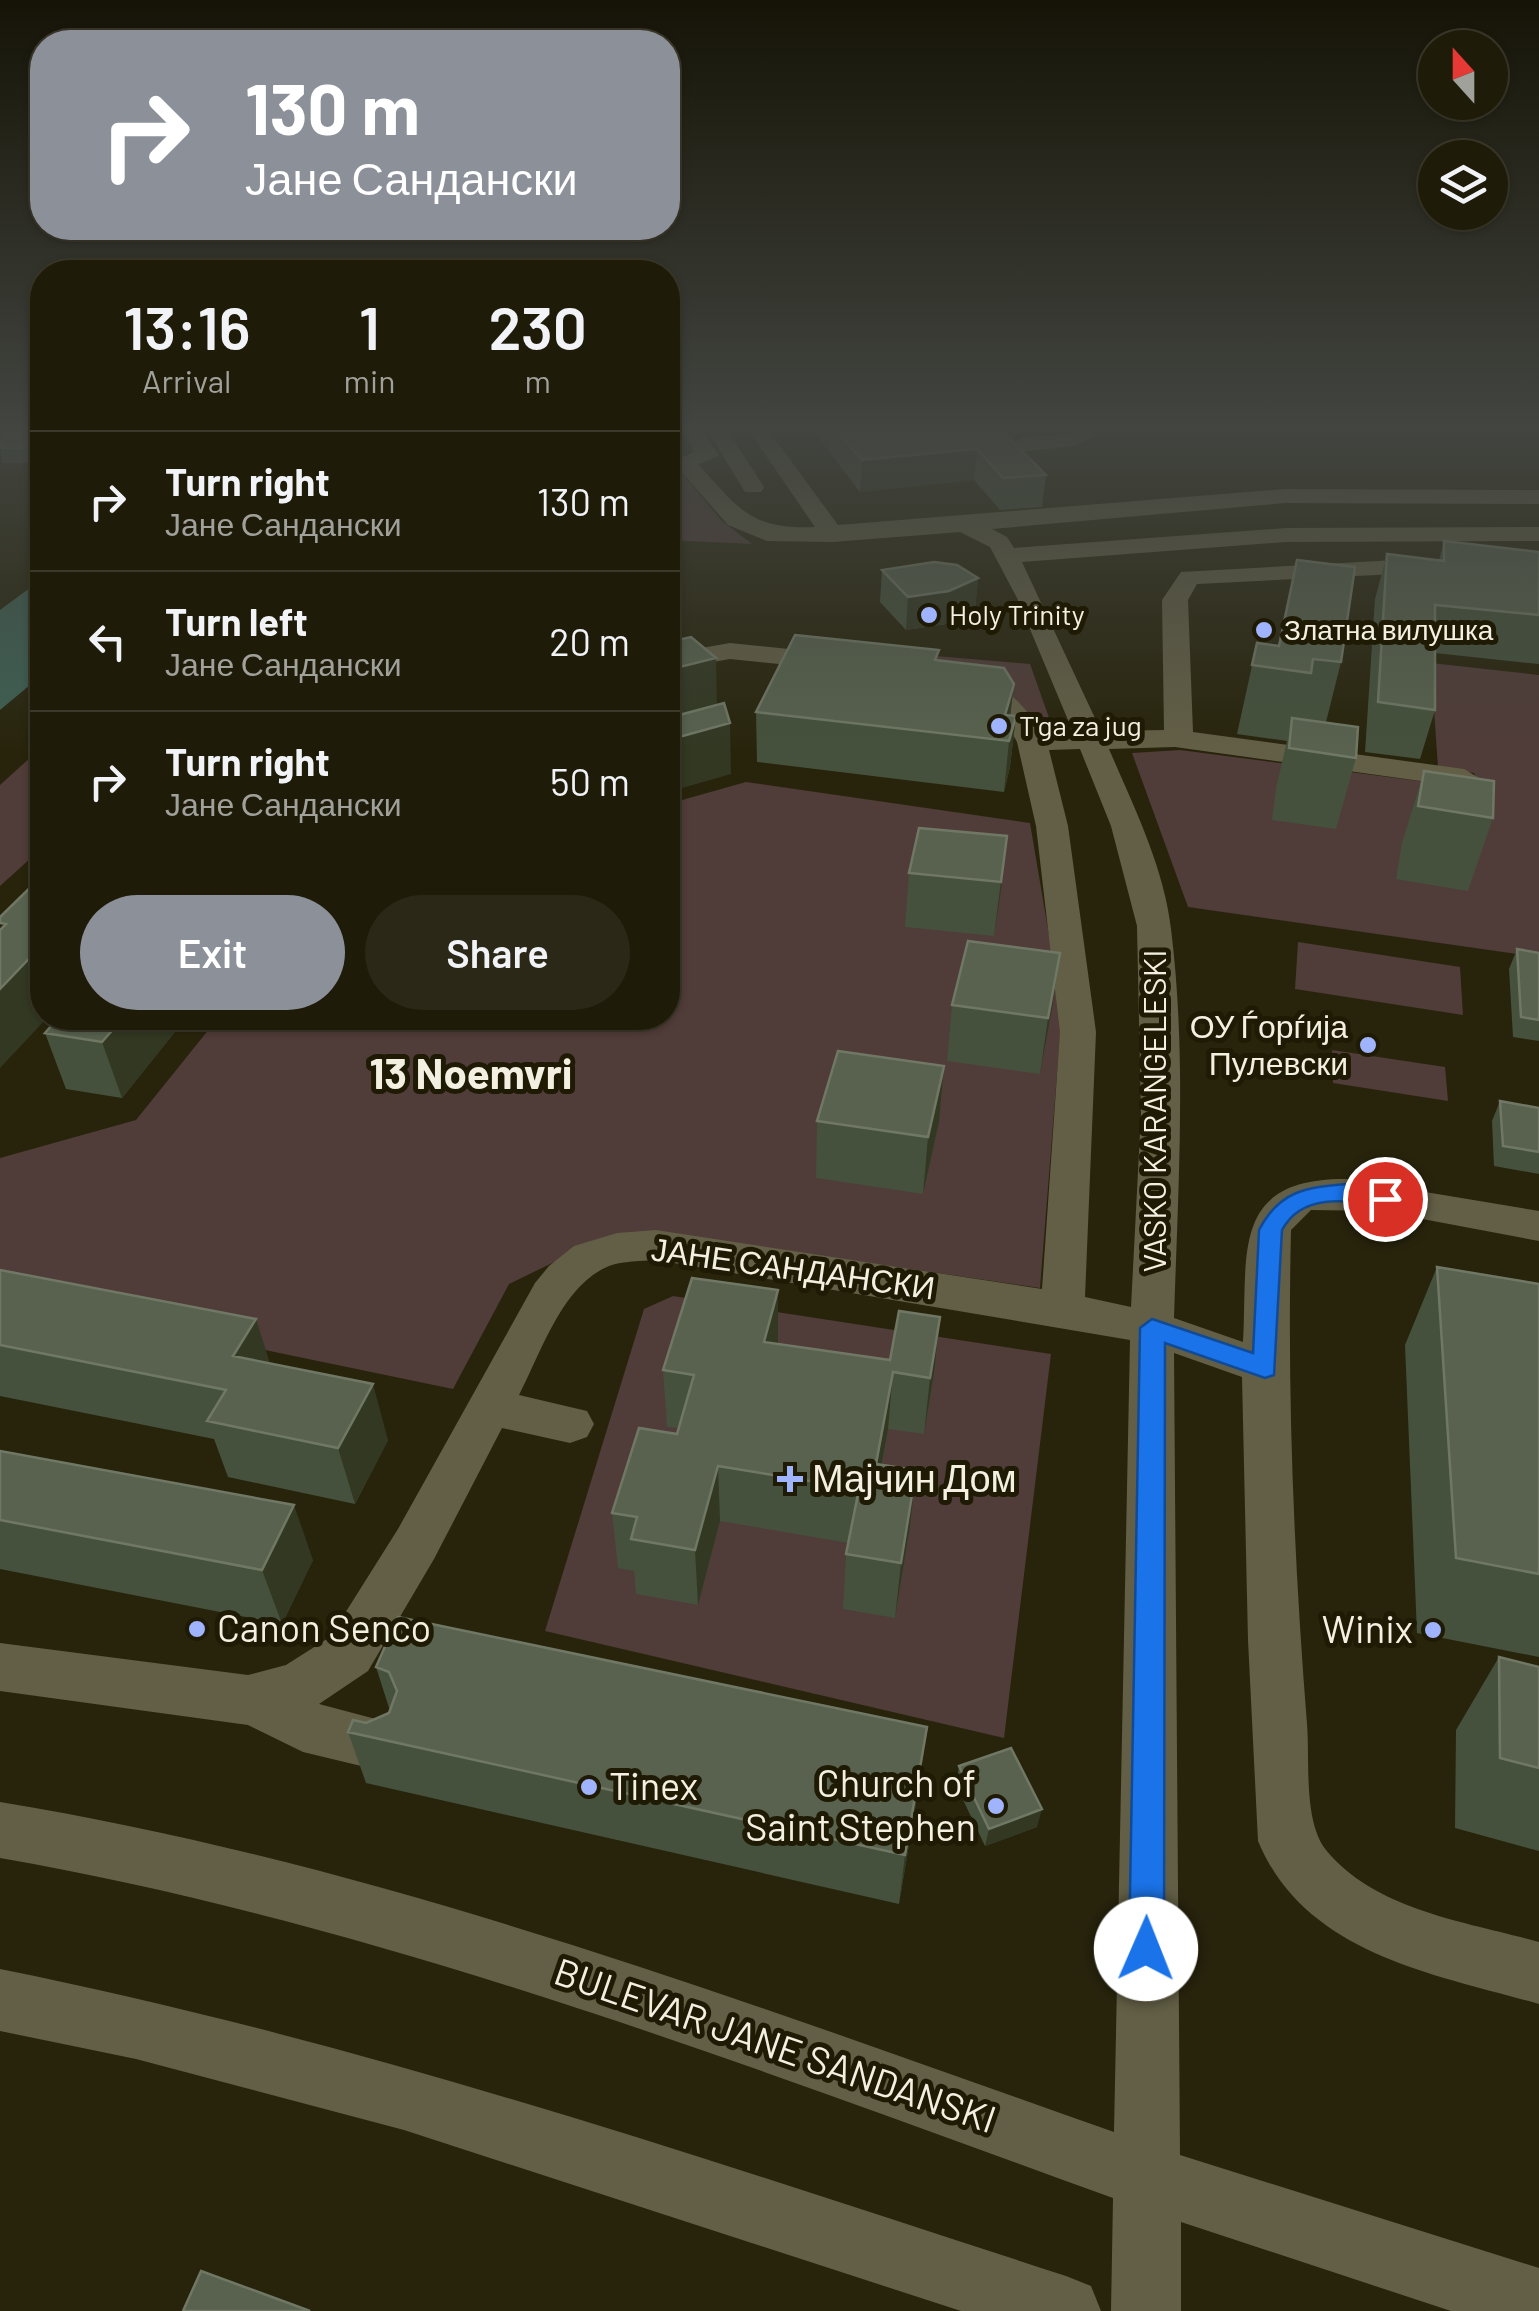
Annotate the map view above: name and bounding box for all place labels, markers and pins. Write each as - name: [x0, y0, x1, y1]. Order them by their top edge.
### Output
- place label: Holy Trinity: [949, 597, 1085, 631]
- marker: Holy Trinity: [918, 604, 940, 626]
- place label: Златна вилушка: [1284, 612, 1494, 646]
- marker: Златна вилушка: [1253, 619, 1275, 641]
- place label: T'ga za jug: [1019, 708, 1142, 742]
- marker: T'ga za jug: [988, 715, 1010, 737]
- place label: ОУ Ѓорѓија Пулевски: [1190, 1006, 1348, 1082]
- marker: ОУ Ѓорѓија Пулевски: [1357, 1034, 1379, 1056]
- pin: [1343, 1157, 1428, 1242]
- place label: Мајчин Дом: [812, 1454, 1017, 1500]
- marker: Мајчин Дом: [777, 1466, 803, 1492]
- place label: Canon Senco: [217, 1604, 431, 1650]
- place label: Winix: [1322, 1605, 1413, 1651]
- marker: Canon Senco: [186, 1618, 208, 1640]
- marker: Winix: [1422, 1619, 1444, 1641]
- place label: Church of Saint Stephen: [745, 1759, 976, 1849]
- place label: Tinex: [609, 1762, 698, 1808]
- marker: Tinex: [578, 1776, 600, 1798]
- marker: Church of Saint Stephen: [985, 1795, 1007, 1817]

